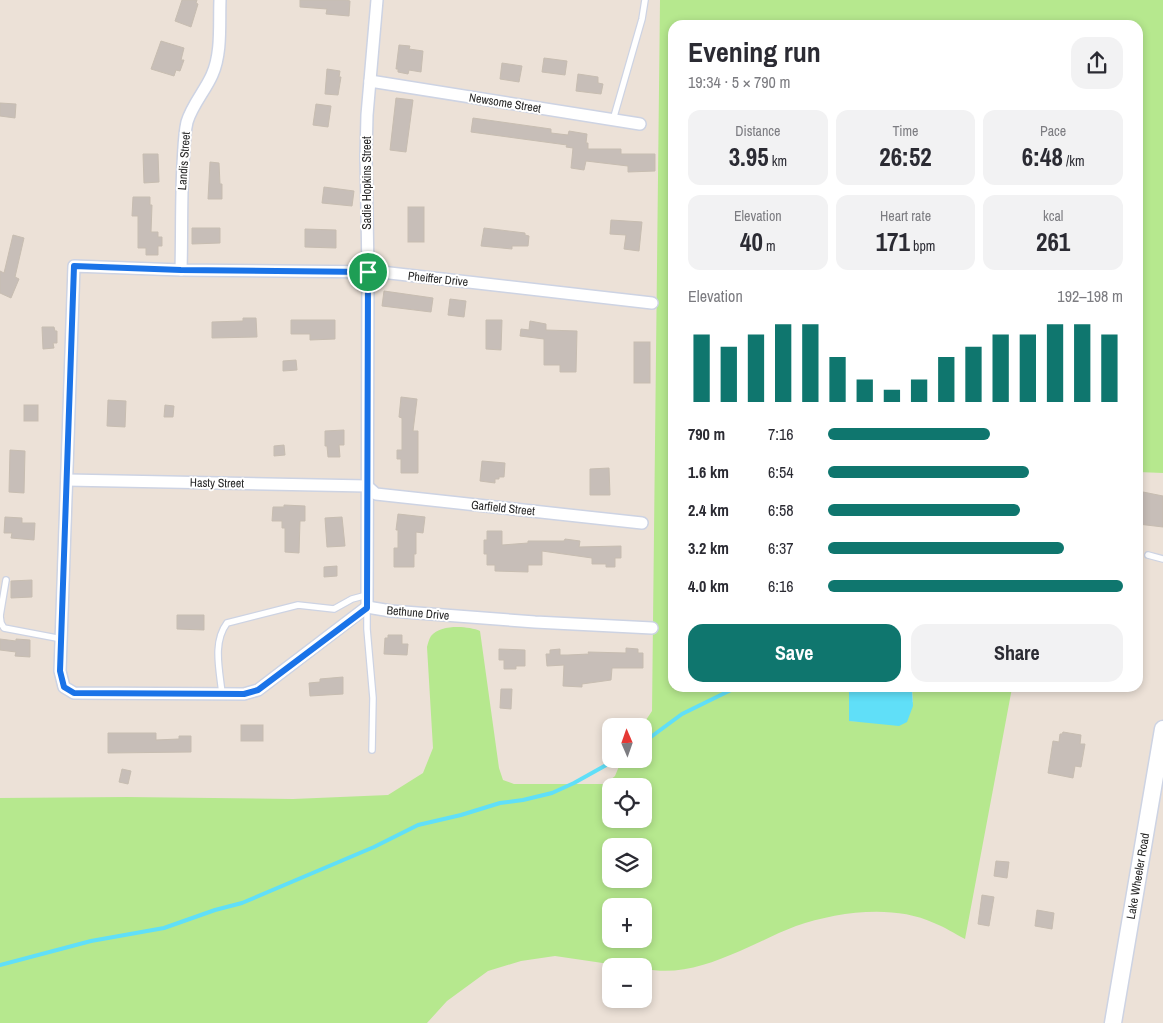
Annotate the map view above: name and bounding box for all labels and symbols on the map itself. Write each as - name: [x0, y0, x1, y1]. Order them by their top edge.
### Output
- street label: Newsome Street: [468, 89, 542, 117]
- street label: Landis Street: [174, 131, 194, 191]
- street label: Sadie Hopkins Street: [359, 136, 375, 230]
- pin: [347, 251, 389, 293]
- street label: Pheiffer Drive: [407, 268, 469, 290]
- street label: Hasty Street: [190, 475, 244, 491]
- street label: Garfield Street: [470, 497, 536, 519]
- street label: Bethune Drive: [386, 602, 450, 624]
- north arrow: [602, 718, 652, 768]
- street label: Lake Wheeler Road: [1123, 832, 1153, 920]

